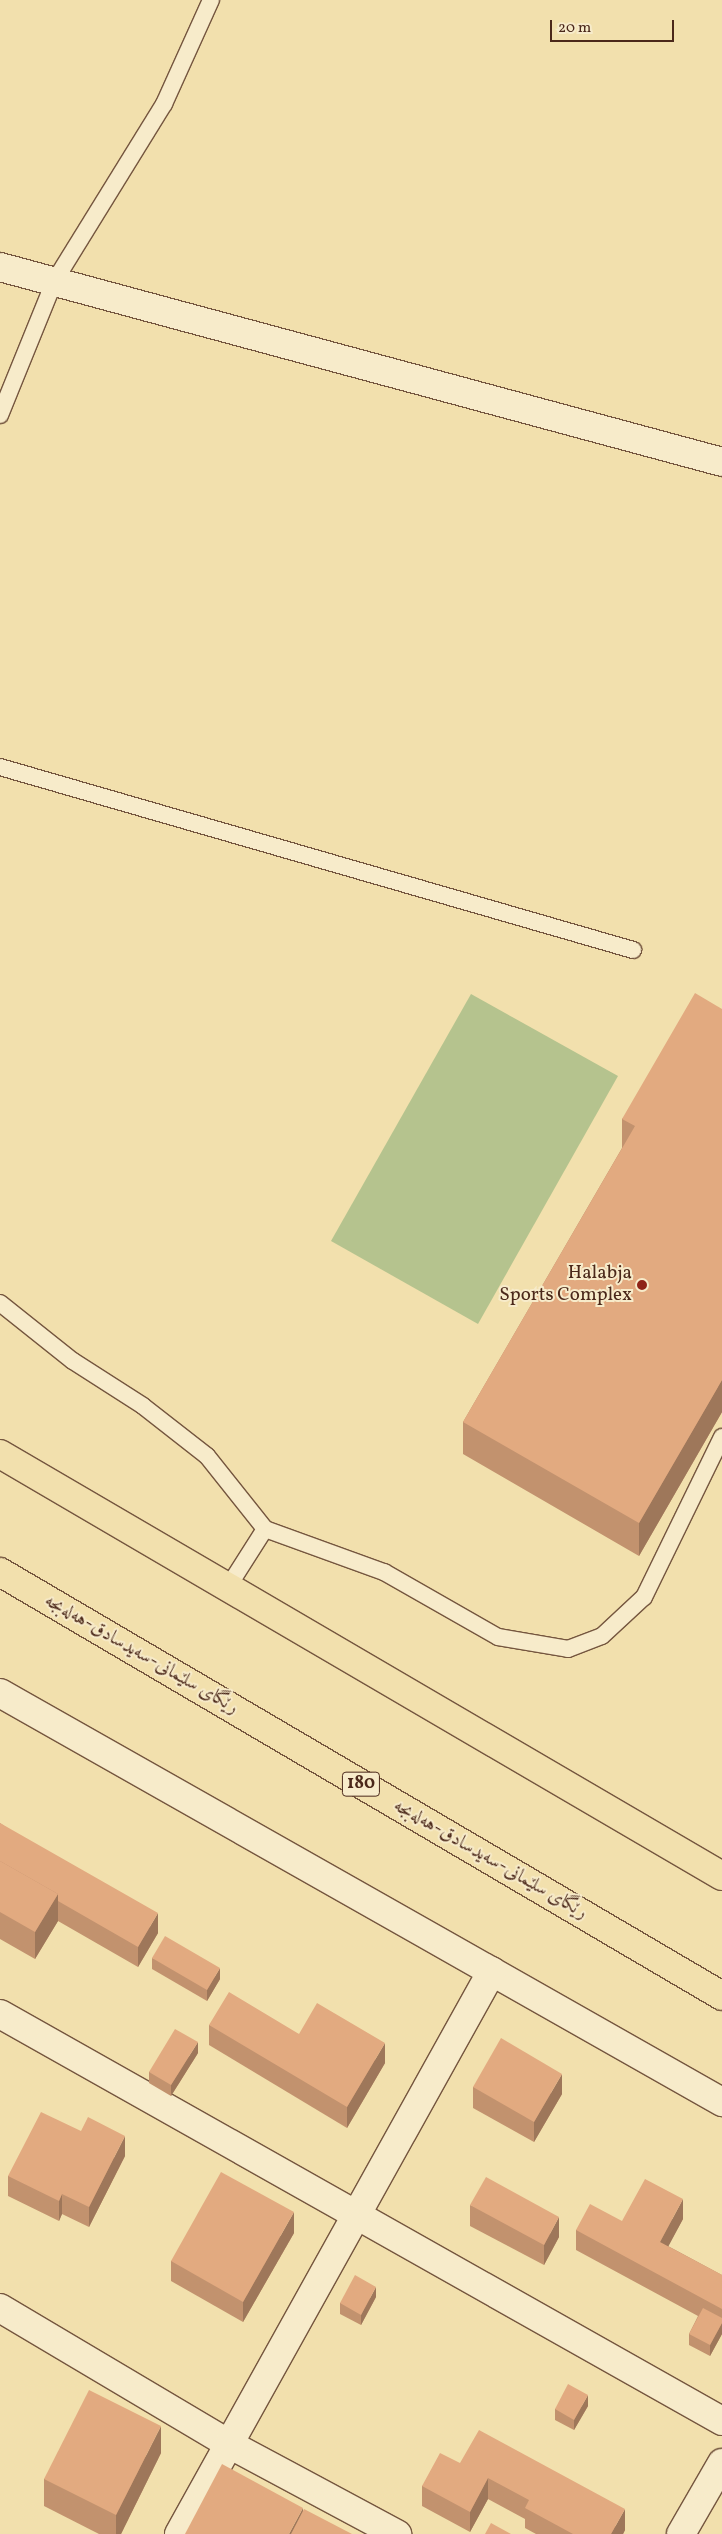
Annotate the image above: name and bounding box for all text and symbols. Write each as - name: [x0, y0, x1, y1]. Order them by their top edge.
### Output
- scale bar: [552, 10, 676, 42]
- text: 20 m: [558, 18, 591, 39]
- place label: Halabja Sports Complex: [499, 1263, 632, 1307]
- marker: Halabja Sports Complex: [636, 1279, 648, 1291]
- street label: رێگای سلێمانی-سەیدسادق-هەلەبجە: [40, 1590, 242, 1720]
- road number: 180: [341, 1768, 381, 1800]
- street label: رێگای سلێمانی-سەیدسادق-هەلەبجە: [389, 1795, 591, 1925]

